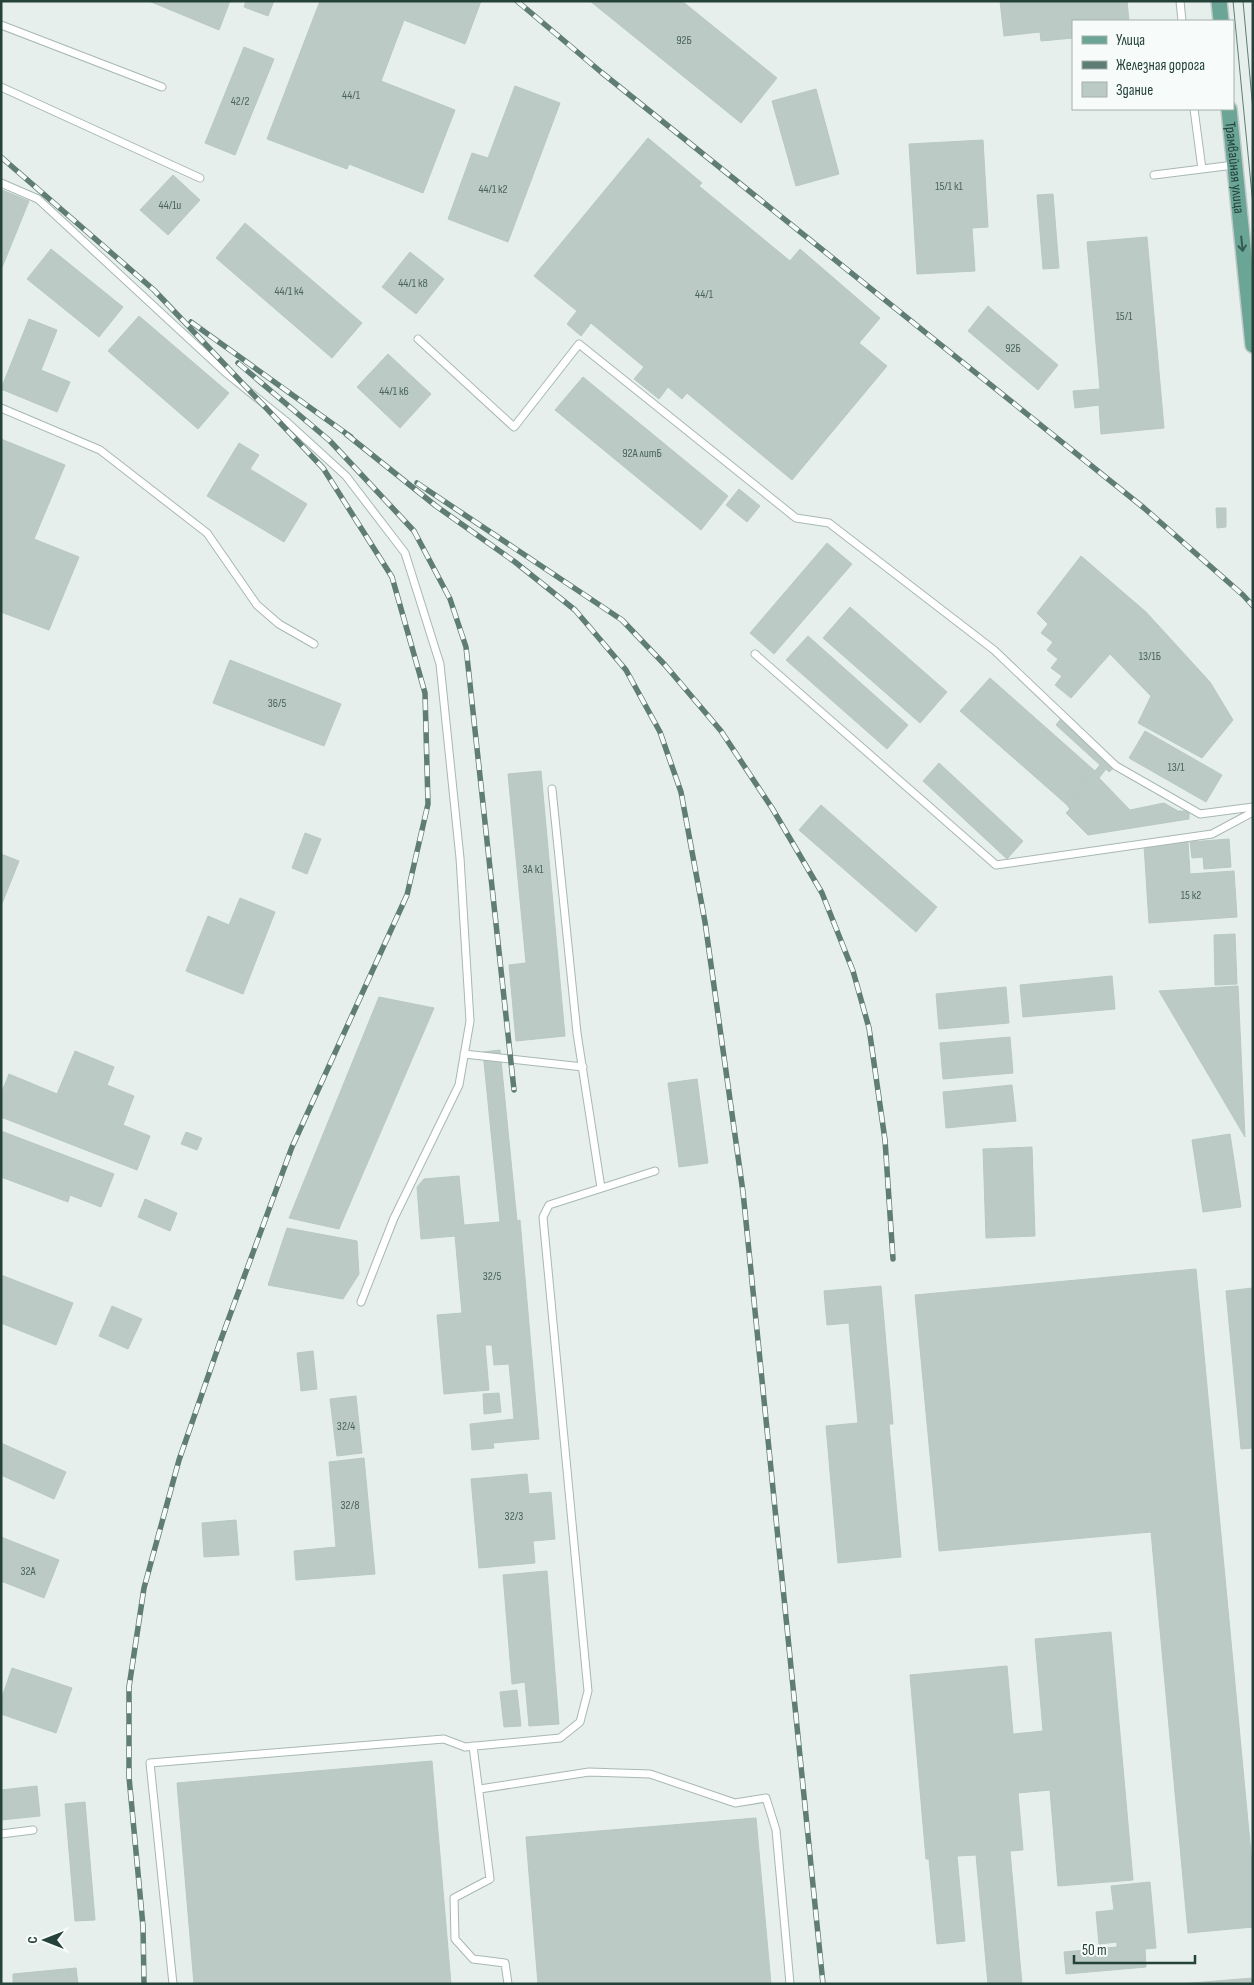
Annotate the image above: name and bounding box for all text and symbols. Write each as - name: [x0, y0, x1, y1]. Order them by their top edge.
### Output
- legend: [1072, 20, 1234, 110]
- text: Улица: [1116, 31, 1145, 50]
- house number: 92Б: [676, 33, 692, 48]
- text: Железная дорога: [1116, 56, 1205, 75]
- text: Здание: [1116, 81, 1153, 100]
- house number: 44/1: [342, 88, 361, 103]
- house number: 42/2: [231, 94, 249, 109]
- street label: Трамвайная улица: [1220, 121, 1249, 215]
- house number: 15/1 к1: [935, 179, 963, 194]
- house number: 44/1 к2: [478, 182, 508, 197]
- house number: 44/1и: [159, 198, 181, 213]
- one-way arrow: [1237, 236, 1247, 252]
- house number: 44/1 к8: [398, 276, 428, 291]
- house number: 44/1 к4: [274, 284, 304, 299]
- house number: 44/1: [695, 287, 714, 302]
- house number: 15/1: [1116, 309, 1133, 324]
- house number: 92Б: [1005, 341, 1021, 356]
- house number: 44/1 к6: [379, 384, 409, 399]
- house number: 92А литБ: [622, 446, 662, 461]
- house number: 13/1Б: [1139, 649, 1161, 664]
- house number: 36/5: [268, 696, 286, 711]
- house number: 13/1: [1168, 760, 1185, 775]
- house number: 3А к1: [523, 862, 544, 877]
- house number: 15 к2: [1181, 888, 1201, 903]
- house number: 32/5: [483, 1269, 501, 1284]
- house number: 32/4: [337, 1419, 355, 1434]
- house number: 32/8: [341, 1498, 359, 1513]
- house number: 32/3: [505, 1509, 523, 1524]
- house number: 32А: [20, 1564, 36, 1579]
- north arrow: [20, 1915, 70, 1965]
- scale bar: [1074, 1932, 1195, 1964]
- text: С: [24, 1936, 41, 1944]
- text: 50 m: [1082, 1941, 1107, 1960]

